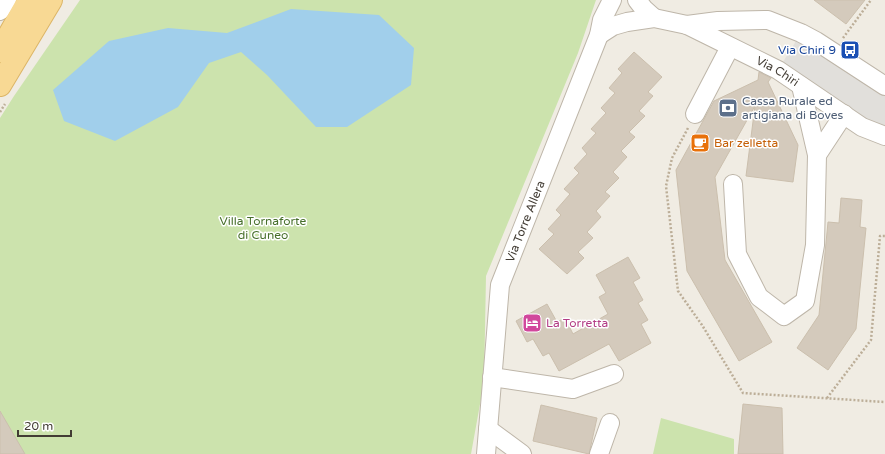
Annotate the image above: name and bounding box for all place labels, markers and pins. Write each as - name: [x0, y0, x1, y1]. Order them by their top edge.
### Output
- bus stop icon: Via Chiri 9: [839, 39, 861, 61]
- place label: Via Chiri 9: [778, 43, 836, 57]
- place label: Cassa Rurale ed artigiana di Boves: [742, 94, 844, 122]
- bank icon: Cassa Rurale ed artigiana di Boves: [717, 97, 739, 119]
- cafe icon: Bar zelletta: [689, 132, 711, 154]
- place label: Bar zelletta: [714, 136, 778, 150]
- hotel icon: La Torretta: [521, 312, 543, 334]
- place label: La Torretta: [546, 316, 608, 330]

